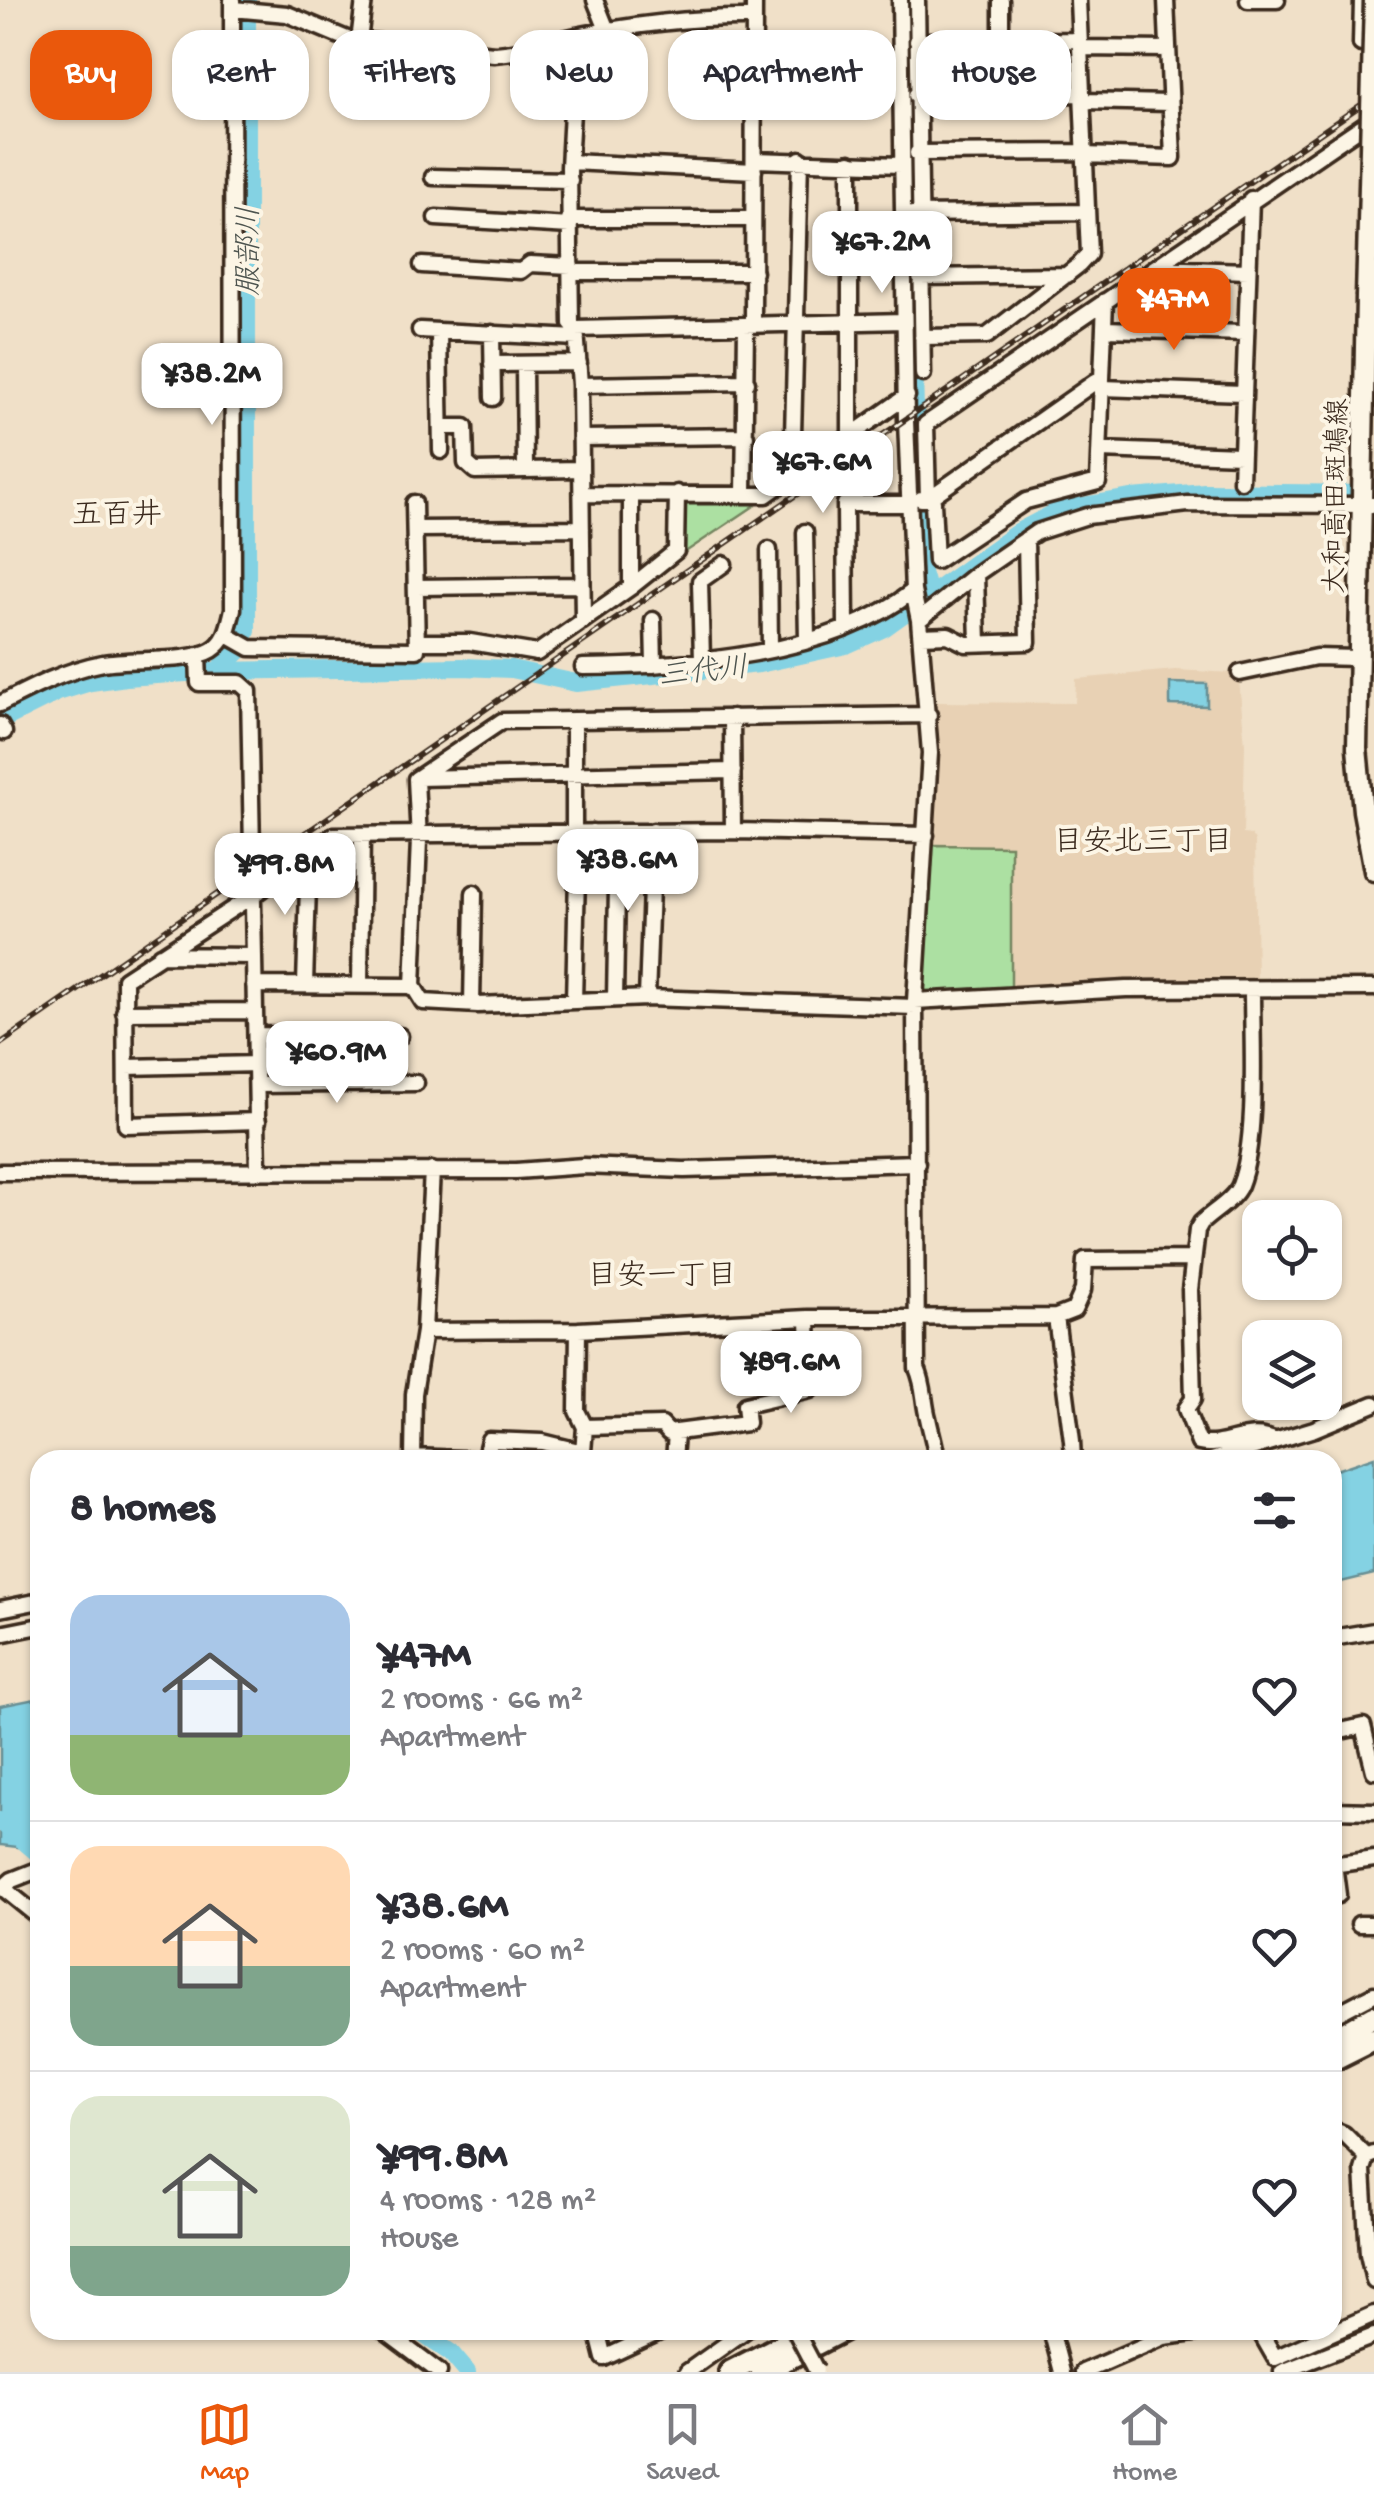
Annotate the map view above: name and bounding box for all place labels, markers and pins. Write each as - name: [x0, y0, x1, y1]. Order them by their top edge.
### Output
- pin: ¥67.2M: [801, 211, 963, 296]
- pin: ¥47M: [1115, 268, 1233, 353]
- pin: ¥38.2M: [131, 343, 293, 428]
- pin: ¥67.6M: [742, 431, 904, 516]
- pin: ¥38.6M: [547, 829, 709, 914]
- pin: ¥99.8M: [204, 833, 366, 918]
- pin: ¥60.9M: [256, 1021, 418, 1106]
- pin: ¥89.6M: [710, 1331, 872, 1416]

